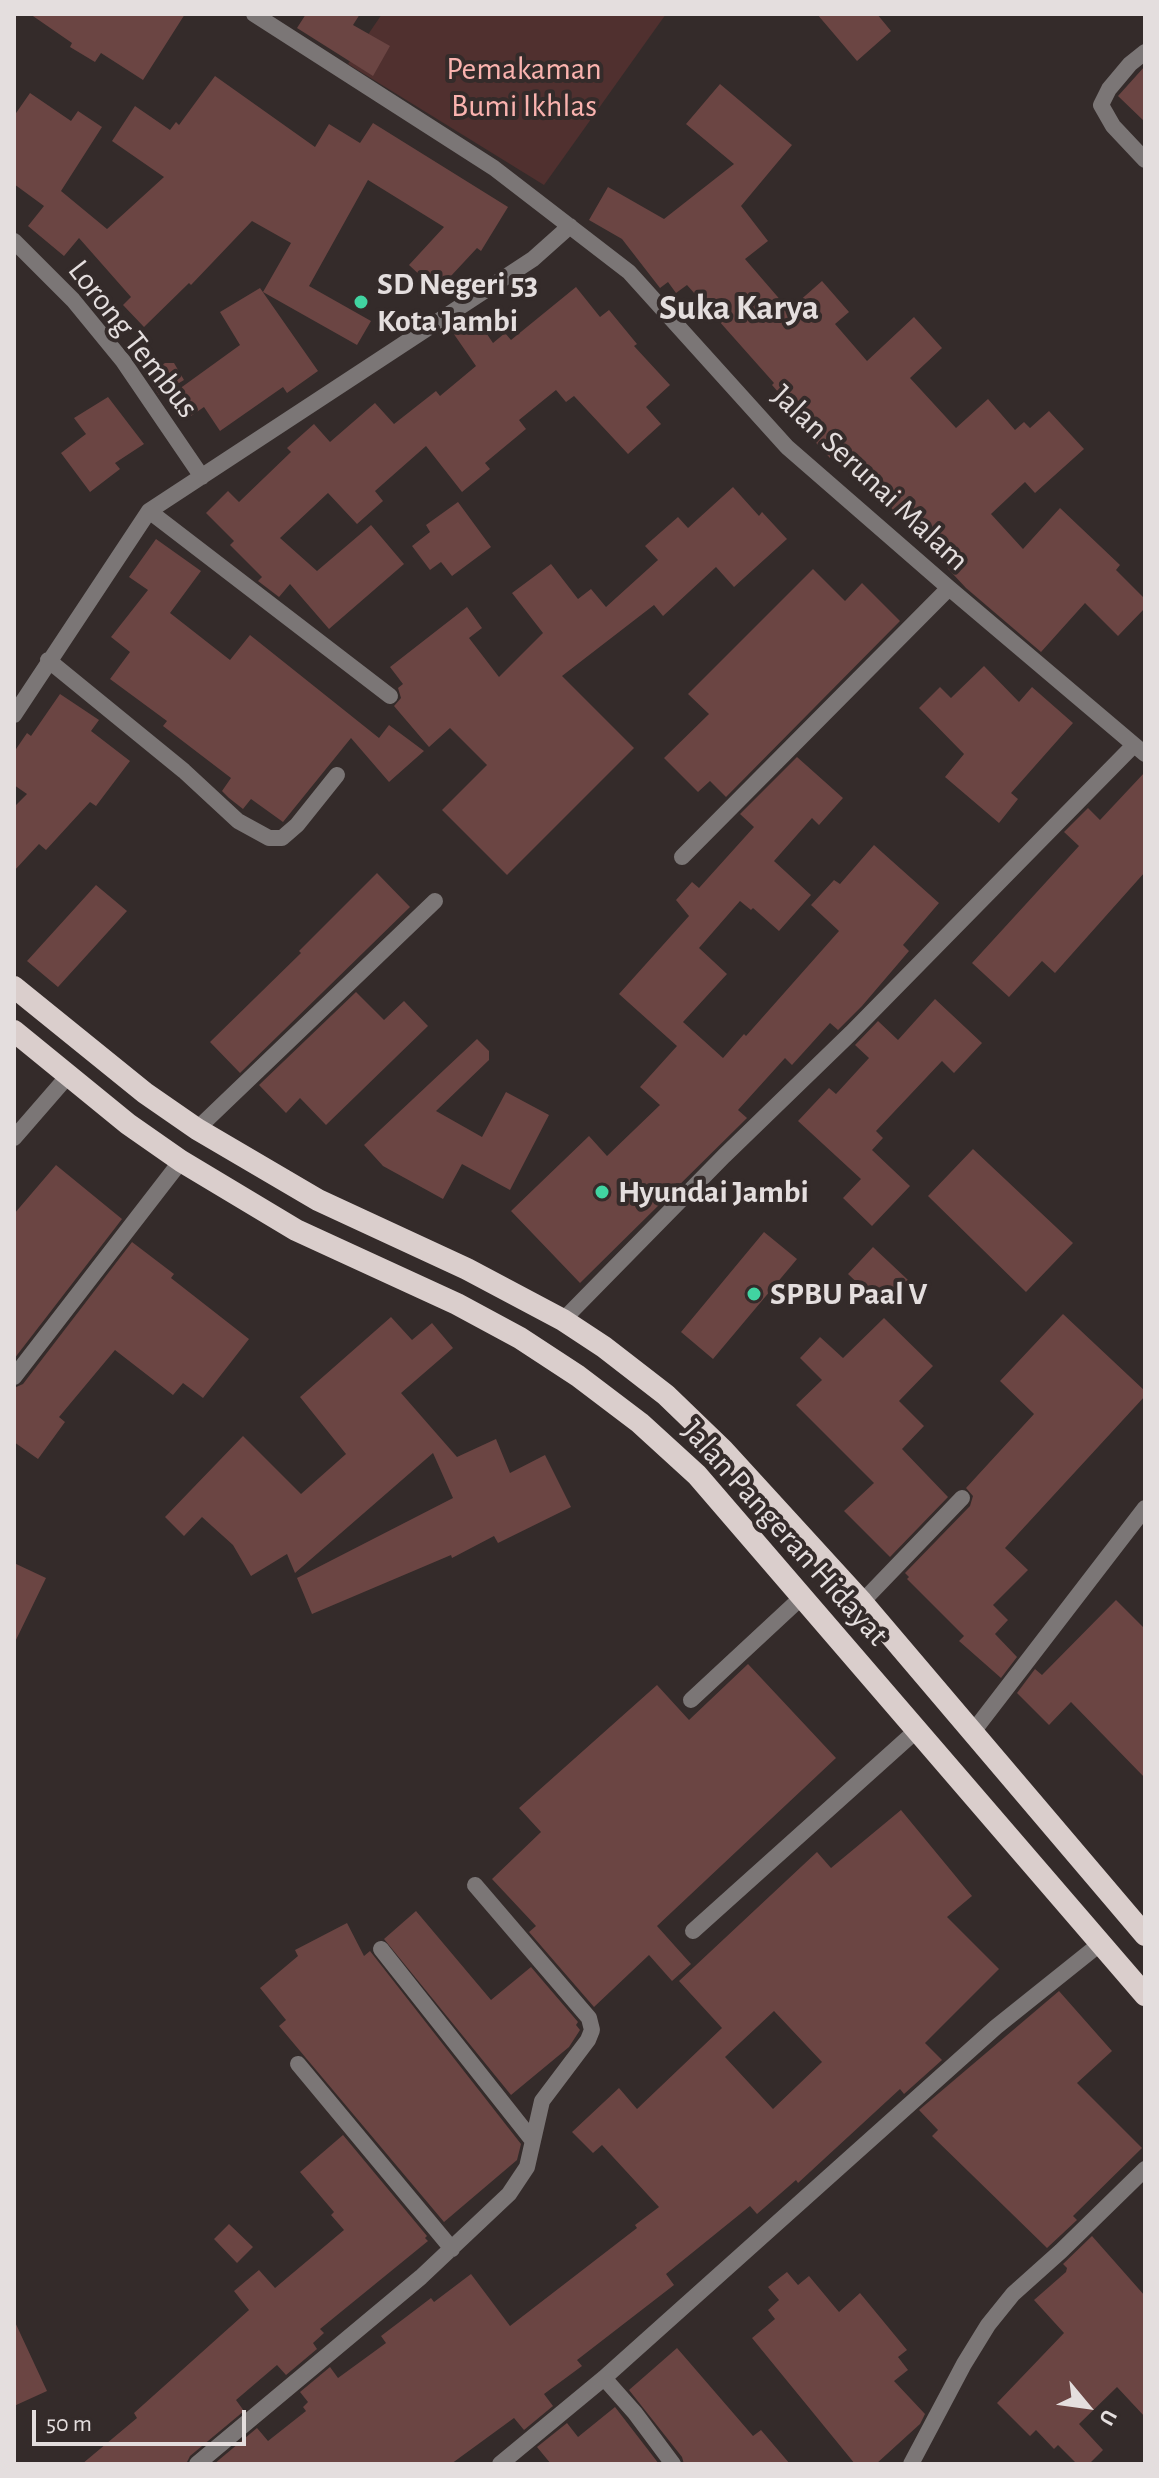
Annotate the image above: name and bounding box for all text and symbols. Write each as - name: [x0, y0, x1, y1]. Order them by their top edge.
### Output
- park label: Pemakaman Bumi Ikhlas: [446, 50, 602, 125]
- street label: Lorong Tembus: [59, 252, 207, 426]
- place label: SD Negeri 53 Kota Jambi: [377, 265, 538, 340]
- district label: Suka Karya: [659, 286, 819, 330]
- marker: SD Negeri 53 Kota Jambi: [352, 293, 370, 311]
- street label: Jalan Serunai Malam: [763, 377, 977, 579]
- place label: Hyundai Jambi: [618, 1173, 809, 1211]
- marker: Hyundai Jambi: [593, 1183, 611, 1201]
- place label: SPBU Paal V: [770, 1275, 927, 1313]
- marker: SPBU Paal V: [745, 1285, 763, 1303]
- street label: Jalan Pangeran Hidayat: [674, 1412, 896, 1654]
- north arrow: [1047, 2366, 1127, 2446]
- scale bar: [36, 2394, 250, 2444]
- text: U: [1095, 2406, 1121, 2429]
- text: 50 m: [46, 2412, 92, 2436]

